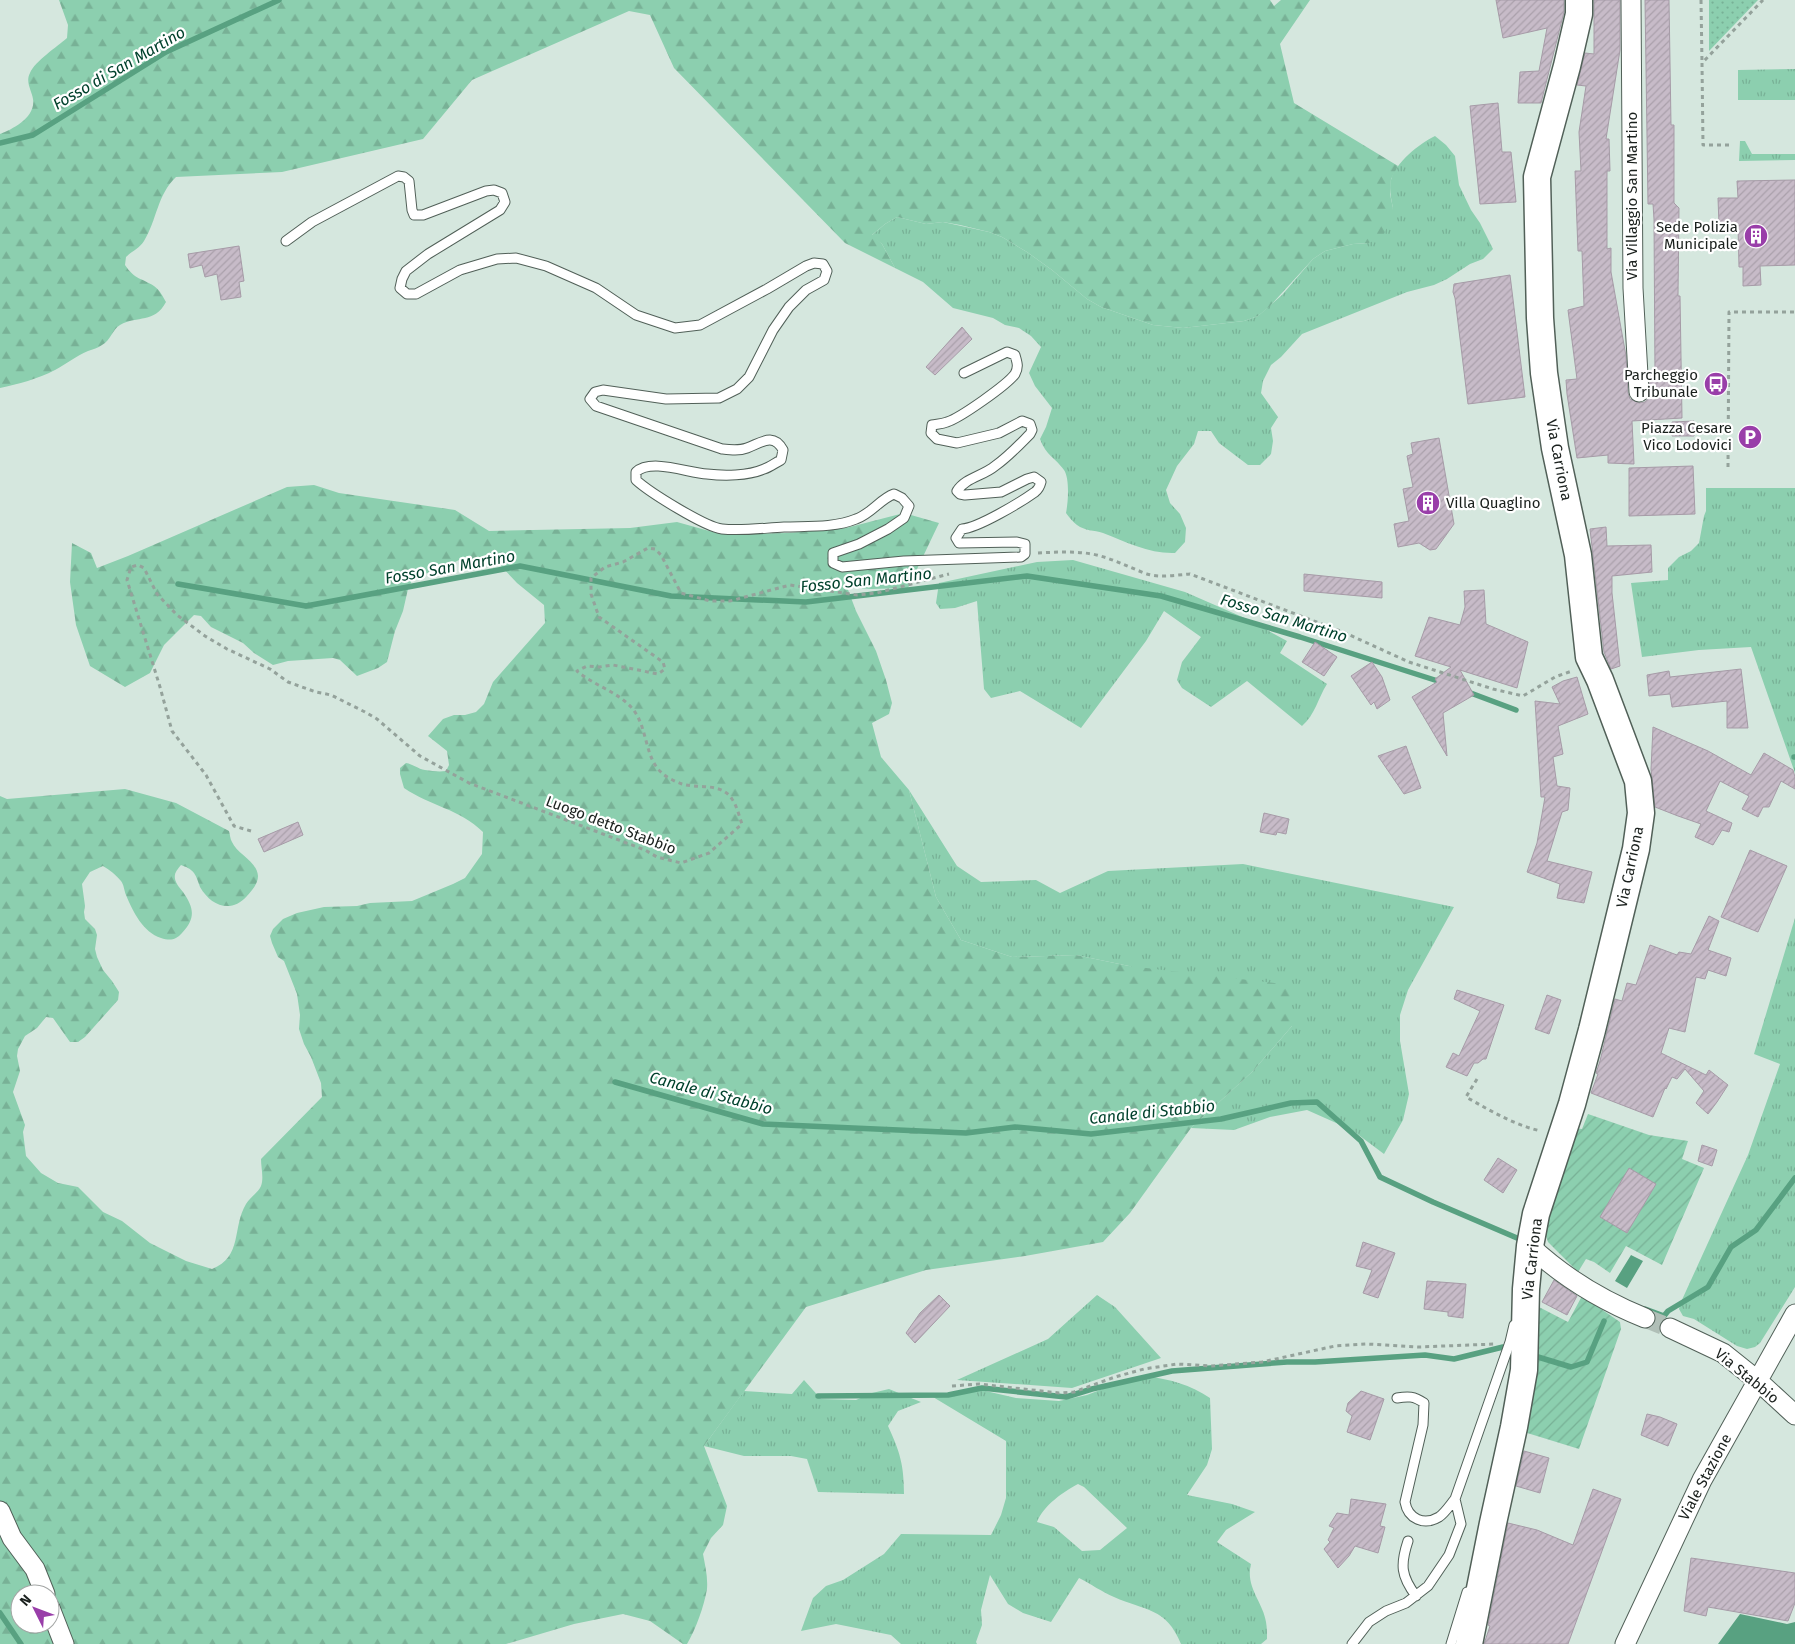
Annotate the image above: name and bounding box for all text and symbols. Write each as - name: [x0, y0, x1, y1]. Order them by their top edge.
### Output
- water label: Fosso di San Martino: [49, 22, 189, 114]
- street label: Via Villaggio San Martino: [1623, 112, 1641, 280]
- place label: Sede Polizia Municipale: [1656, 218, 1738, 253]
- building icon: Sede Polizia Municipale: [1743, 223, 1769, 249]
- place label: Parcheggio Tribunale: [1624, 366, 1698, 401]
- bus stop icon: Parcheggio Tribunale: [1703, 371, 1729, 397]
- street label: Via Carriona: [1542, 418, 1576, 502]
- place label: Piazza Cesare Vico Lodovici: [1641, 419, 1732, 454]
- parking icon: Piazza Cesare Vico Lodovici: [1737, 424, 1763, 450]
- building icon: Villa Quaglino: [1415, 490, 1441, 516]
- place label: Villa Quaglino: [1446, 494, 1541, 512]
- water label: Fosso San Martino: [383, 546, 517, 588]
- water label: Fosso San Martino: [799, 564, 933, 596]
- water label: Fosso San Martino: [1218, 590, 1350, 646]
- street label: Luogo detto Stabbio: [543, 792, 679, 858]
- street label: Via Carriona: [1613, 825, 1647, 909]
- water label: Canale di Stabbio: [648, 1067, 774, 1119]
- water label: Canale di Stabbio: [1088, 1096, 1216, 1128]
- street label: Via Carriona: [1518, 1217, 1546, 1301]
- street label: Via Stabbio: [1711, 1345, 1783, 1407]
- street label: Viale Stazione: [1675, 1431, 1735, 1523]
- north arrow: [10, 1584, 60, 1634]
- text: N: [16, 1591, 35, 1610]

